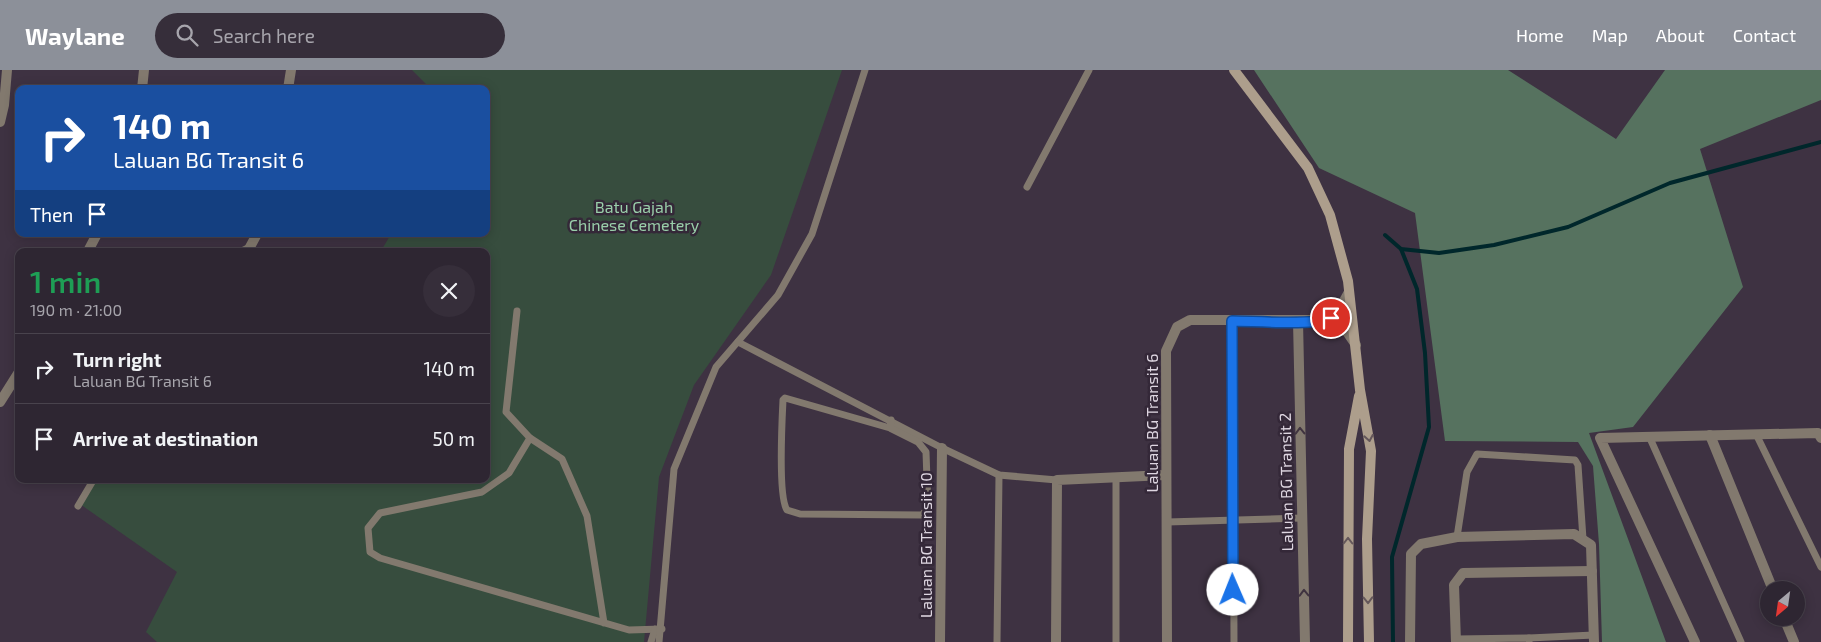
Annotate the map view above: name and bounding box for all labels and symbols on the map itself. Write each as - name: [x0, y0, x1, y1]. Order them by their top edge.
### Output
- park label: Batu Gajah Chinese Cemetery: [569, 197, 700, 234]
- pin: [1310, 297, 1352, 339]
- street label: Laluan BG Transit 6: [1142, 354, 1161, 492]
- street label: Laluan BG Transit 2: [1275, 412, 1296, 552]
- one-way arrow: [1295, 427, 1305, 434]
- one-way arrow: [1363, 433, 1373, 442]
- street label: Laluan BG Transit 10: [916, 472, 935, 618]
- one-way arrow: [1343, 537, 1353, 544]
- position arrow: [1206, 563, 1258, 615]
- north arrow: [1760, 581, 1805, 626]
- one-way arrow: [1298, 589, 1309, 597]
- one-way arrow: [1363, 596, 1374, 604]

